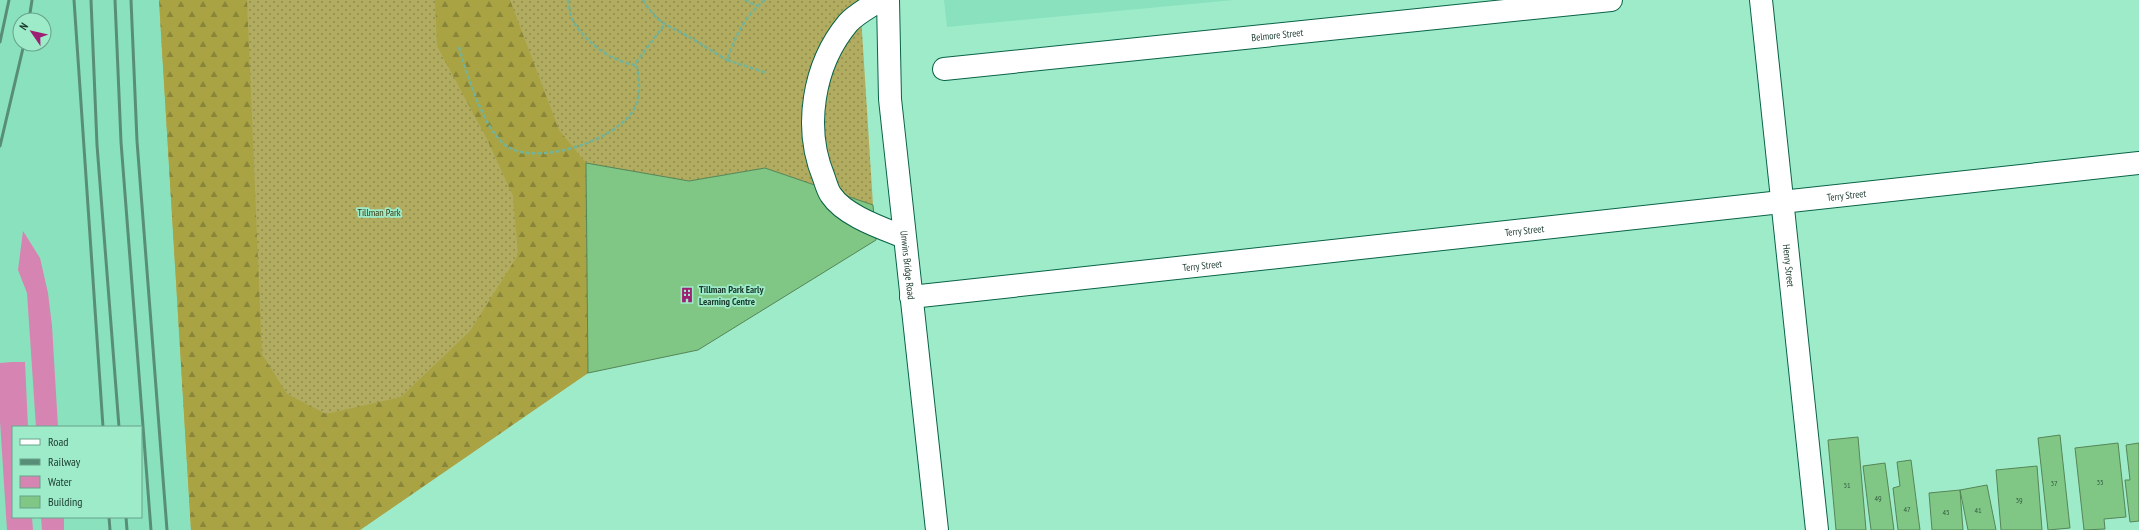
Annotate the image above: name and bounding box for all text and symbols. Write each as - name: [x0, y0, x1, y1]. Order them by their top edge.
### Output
- north arrow: [12, 12, 52, 52]
- text: N: [16, 20, 31, 33]
- street label: Belmore Street: [1251, 25, 1304, 44]
- street label: Terry Street: [1826, 186, 1867, 204]
- park label: Tillman Park: [357, 206, 401, 219]
- street label: Terry Street: [1504, 221, 1545, 239]
- street label: Unwins Bridge Road: [898, 230, 918, 300]
- street label: Henry Street: [1780, 243, 1798, 288]
- street label: Terry Street: [1182, 257, 1223, 274]
- place label: Tillman Park Early Learning Centre: [699, 283, 764, 308]
- building icon: Tillman Park Early Learning Centre: [678, 286, 696, 304]
- legend: [12, 426, 142, 518]
- text: Road: [48, 434, 68, 449]
- text: Railway: [48, 454, 81, 469]
- text: Water: [48, 474, 73, 489]
- house number: 35: [2096, 477, 2104, 487]
- house number: 37: [2050, 478, 2058, 488]
- house number: 51: [1843, 480, 1851, 490]
- house number: 49: [1874, 493, 1882, 503]
- text: Building: [48, 494, 83, 509]
- house number: 39: [2015, 495, 2023, 505]
- house number: 47: [1903, 504, 1911, 514]
- house number: 41: [1974, 505, 1982, 515]
- house number: 45: [1942, 507, 1950, 517]

